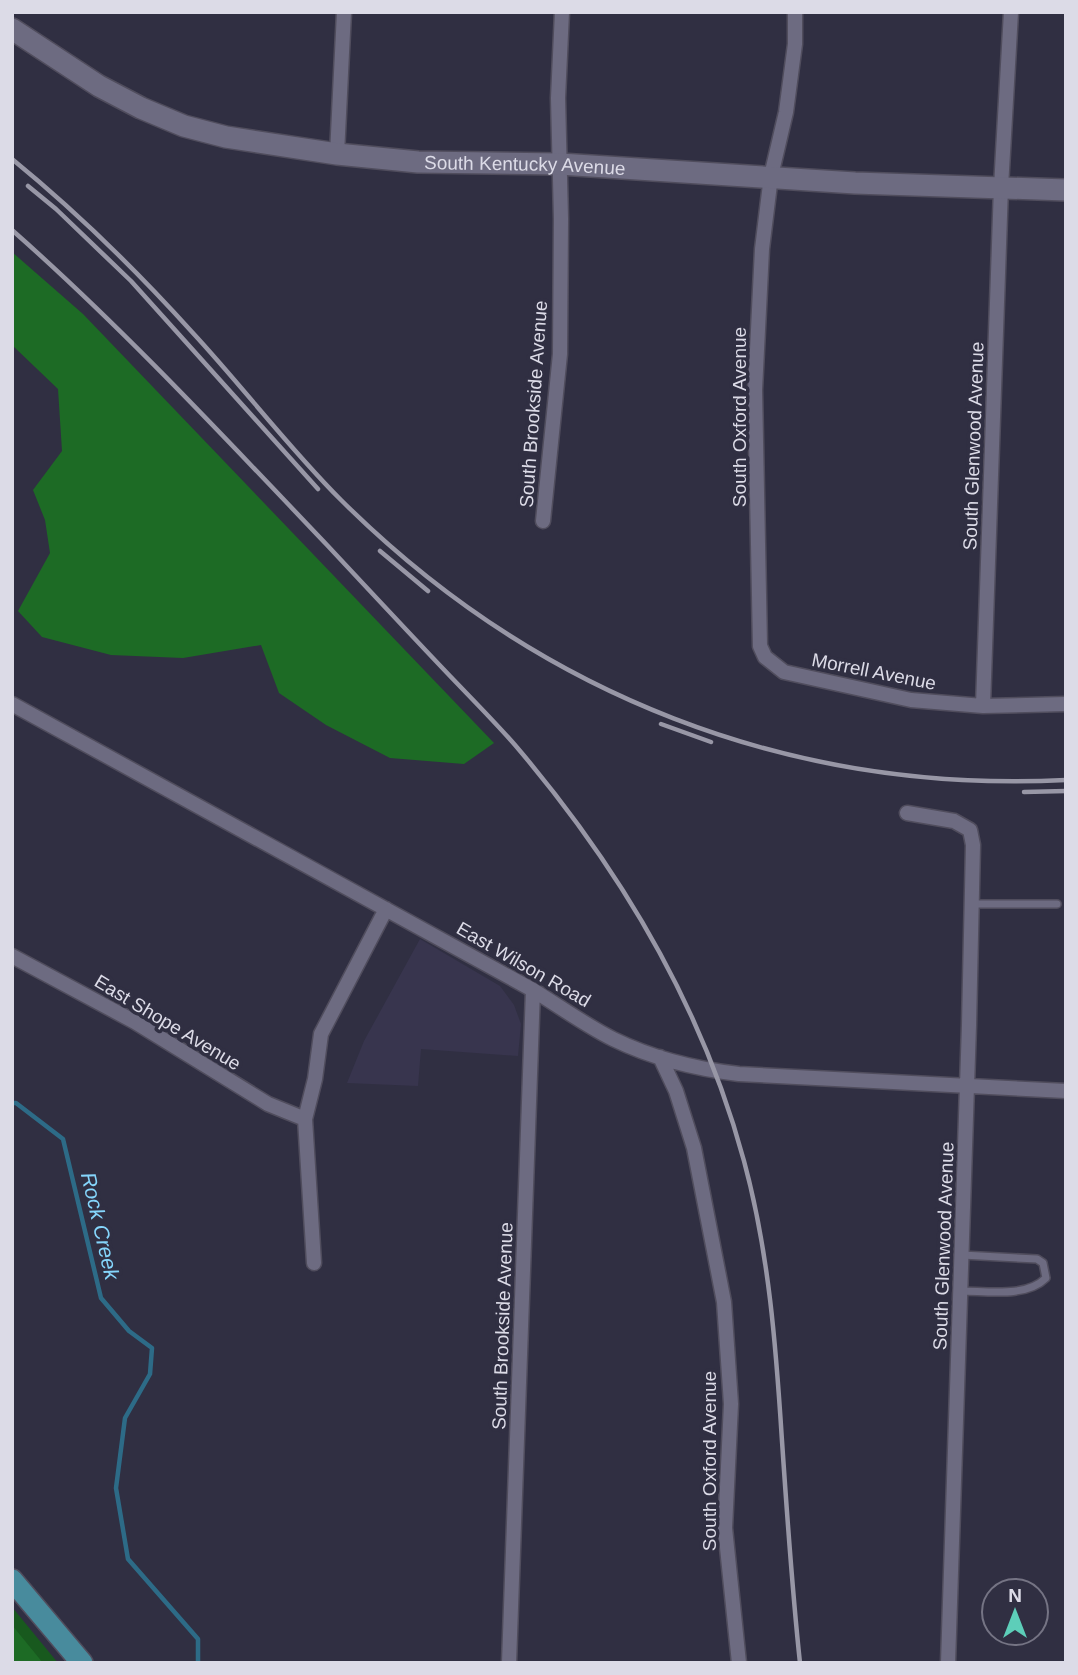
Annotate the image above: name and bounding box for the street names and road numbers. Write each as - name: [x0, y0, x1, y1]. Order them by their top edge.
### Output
- street label: South Kentucky Avenue: [424, 152, 626, 179]
- street label: South Brookside Avenue: [516, 300, 551, 508]
- street label: South Oxford Avenue: [729, 327, 750, 507]
- street label: South Glenwood Avenue: [959, 341, 988, 551]
- street label: Morrell Avenue: [810, 649, 938, 694]
- street label: East Wilson Road: [453, 918, 594, 1011]
- street label: East Shope Avenue: [91, 971, 245, 1074]
- street label: South Glenwood Avenue: [929, 1141, 958, 1351]
- street label: South Brookside Avenue: [488, 1222, 517, 1430]
- street label: South Oxford Avenue: [699, 1371, 720, 1551]

